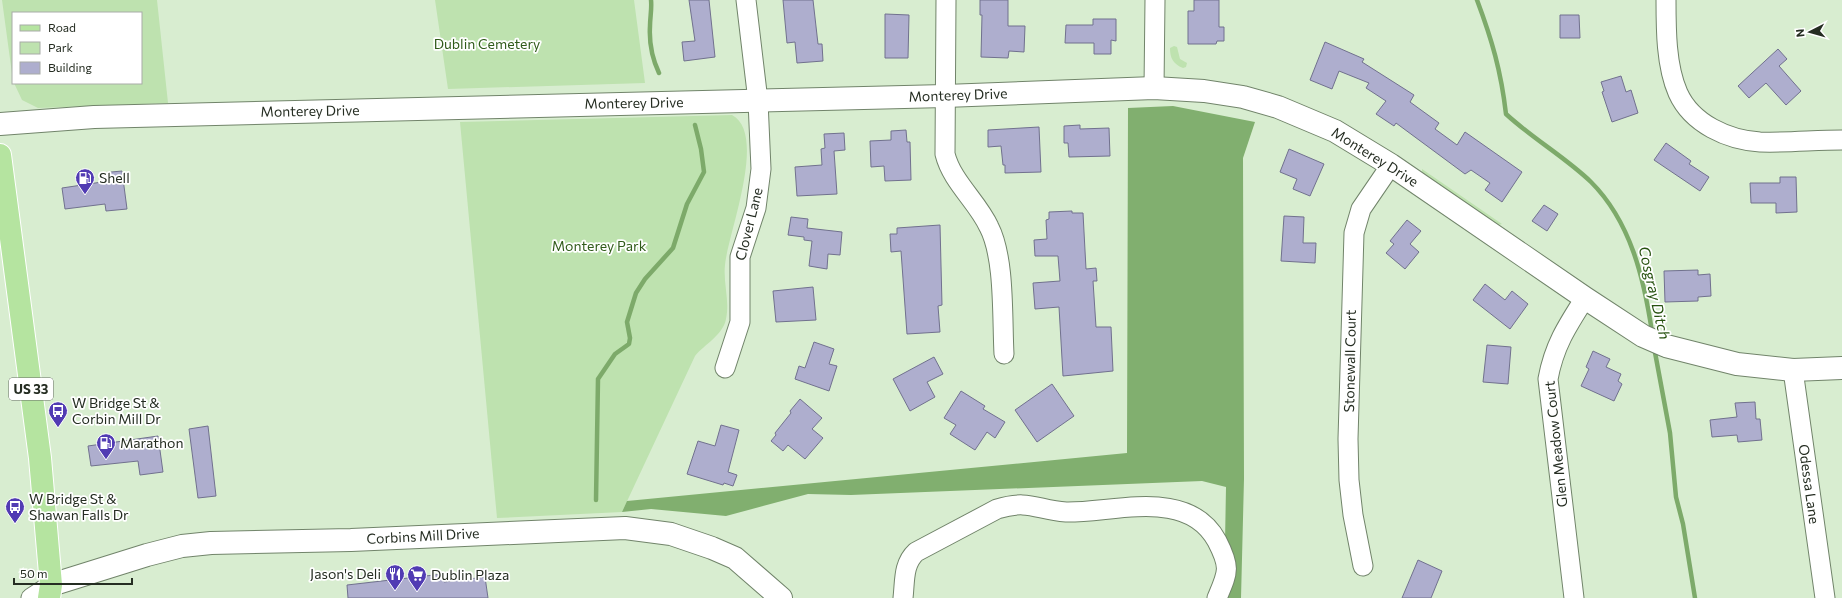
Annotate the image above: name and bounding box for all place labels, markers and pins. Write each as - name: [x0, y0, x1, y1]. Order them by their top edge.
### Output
- fuel station icon: Shell: [74, 167, 96, 195]
- place label: Shell: [99, 169, 130, 186]
- place label: W Bridge St & Corbin Mill Dr: [72, 394, 161, 427]
- bus stop icon: W Bridge St & Corbin Mill Dr: [47, 400, 69, 428]
- fuel station icon: Marathon: [95, 432, 117, 460]
- place label: Marathon: [120, 434, 184, 451]
- place label: W Bridge St & Shawan Falls Dr: [29, 490, 129, 523]
- bus stop icon: W Bridge St & Shawan Falls Dr: [4, 496, 26, 524]
- restaurant icon: Jason's Deli: [384, 563, 406, 591]
- supermarket icon: Dublin Plaza: [406, 564, 428, 592]
- place label: Jason's Deli: [310, 565, 381, 582]
- place label: Dublin Plaza: [431, 566, 509, 583]

